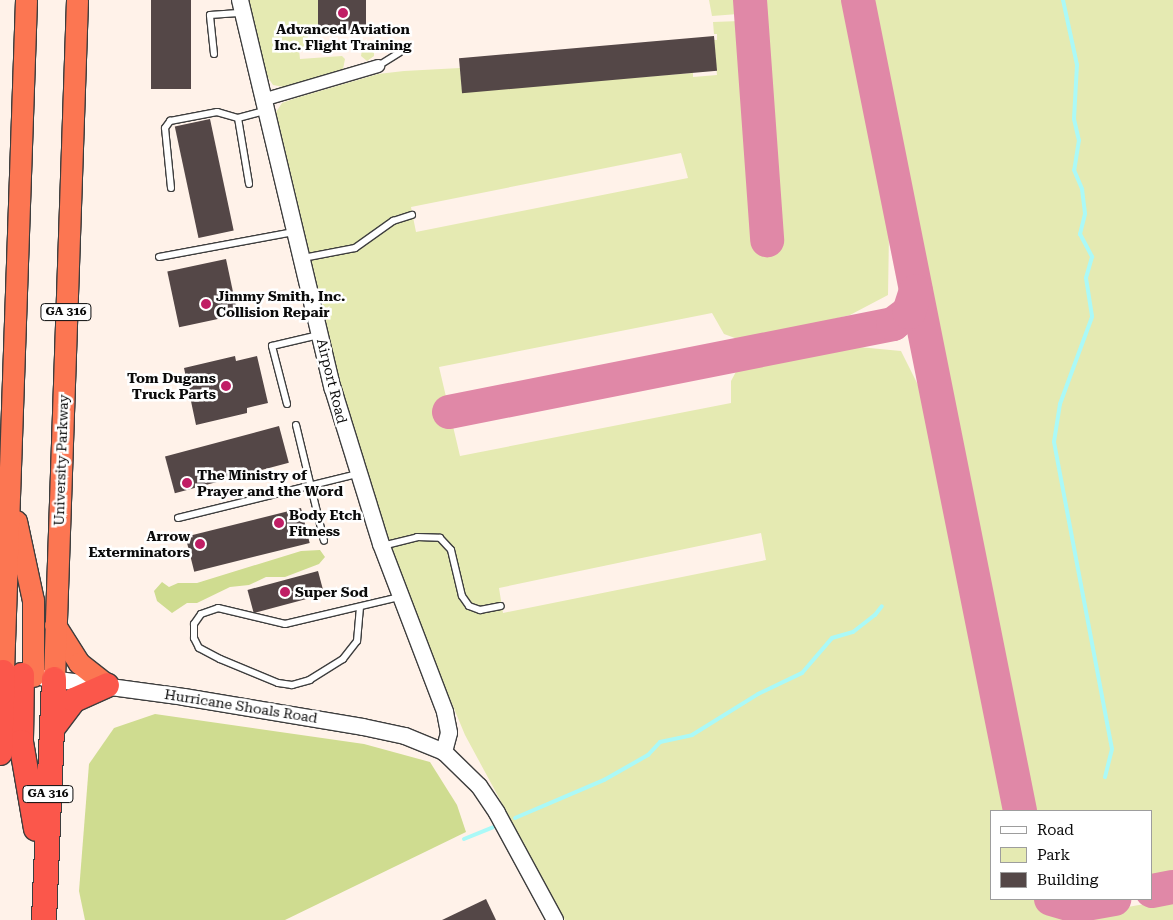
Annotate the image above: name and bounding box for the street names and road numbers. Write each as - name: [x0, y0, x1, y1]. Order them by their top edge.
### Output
- road number: GA 316: [40, 302, 92, 322]
- street label: Airport Road: [313, 337, 351, 425]
- street label: University Parkway: [50, 394, 72, 526]
- street label: Hurricane Shoals Road: [163, 686, 319, 726]
- road number: GA 316: [22, 784, 74, 804]

